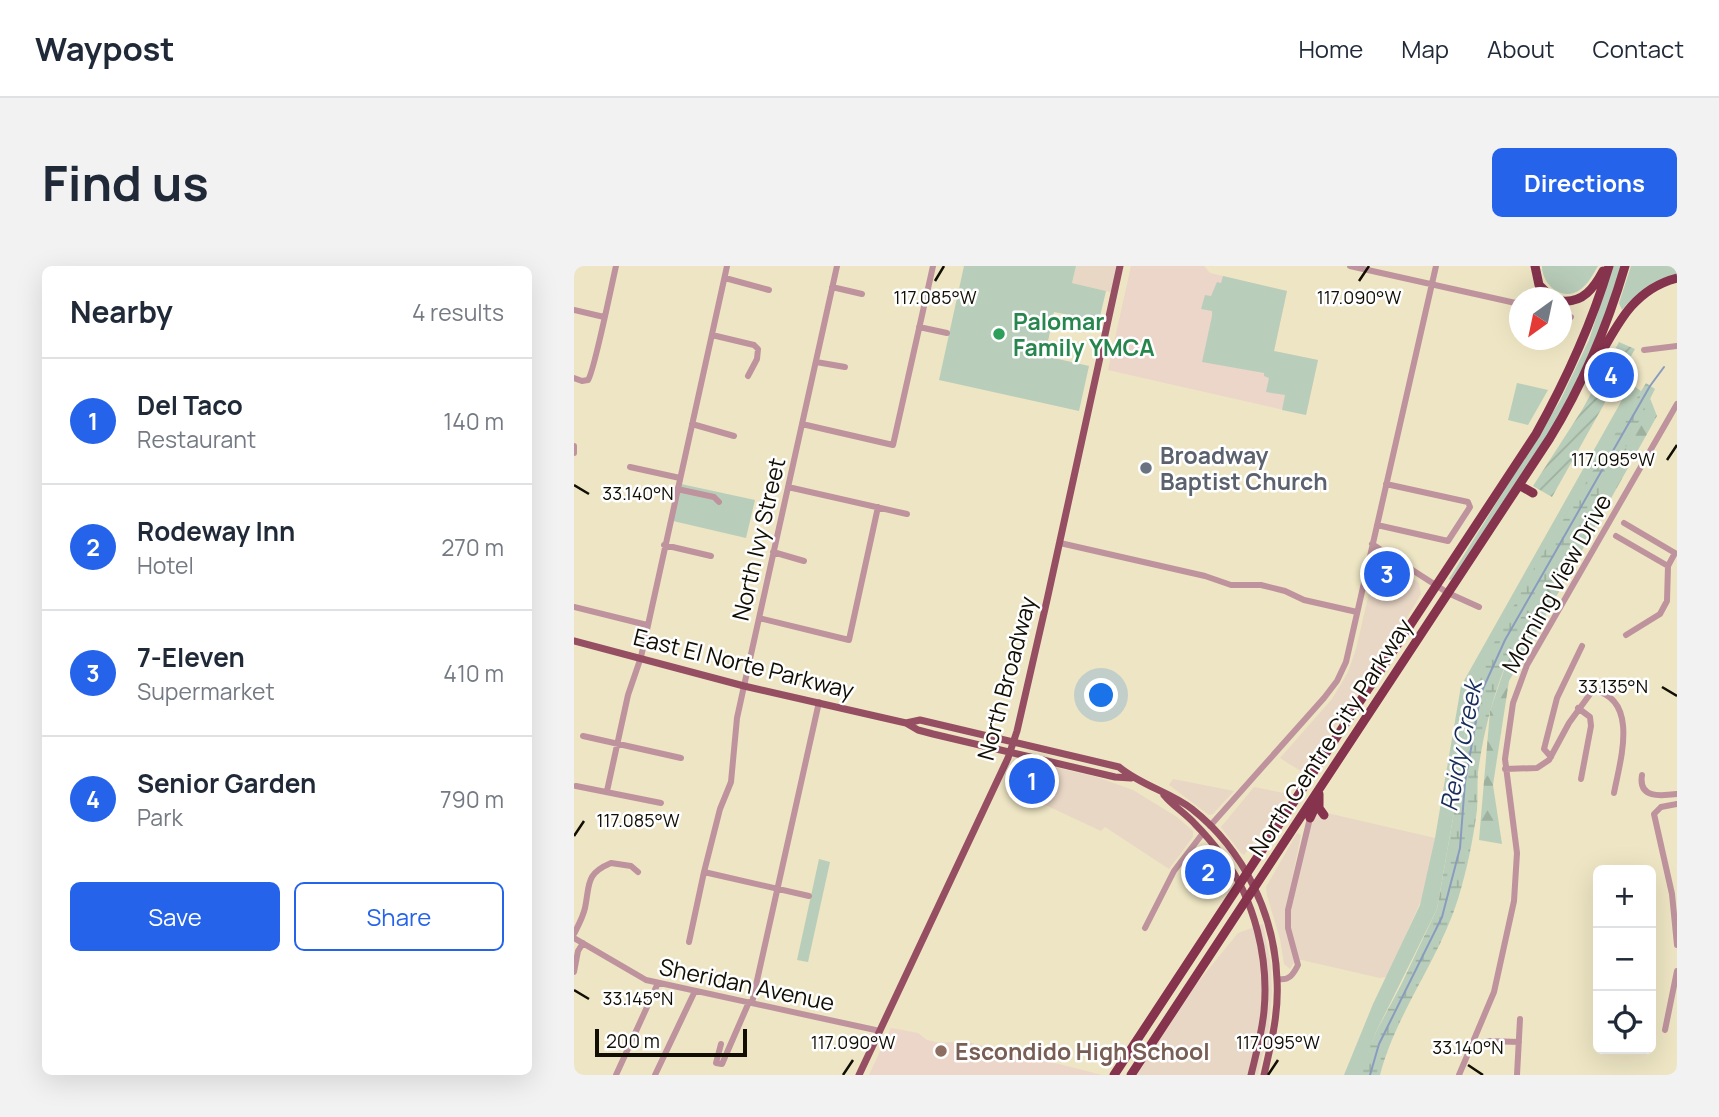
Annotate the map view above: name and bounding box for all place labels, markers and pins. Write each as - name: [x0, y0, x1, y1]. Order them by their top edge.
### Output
- place label: Palomar Family YMCA: [1013, 305, 1155, 363]
- marker: Palomar Family YMCA: [991, 326, 1007, 342]
- pin: 4: [1588, 349, 1634, 401]
- place label: Broadway Baptist Church: [1160, 439, 1328, 497]
- marker: Broadway Baptist Church: [1138, 460, 1154, 476]
- pin: 3: [1364, 548, 1410, 600]
- pin: 1: [1009, 755, 1055, 807]
- pin: 2: [1185, 846, 1231, 898]
- place label: Escondido High School: [955, 1035, 1210, 1067]
- marker: Escondido High School: [933, 1043, 949, 1059]

